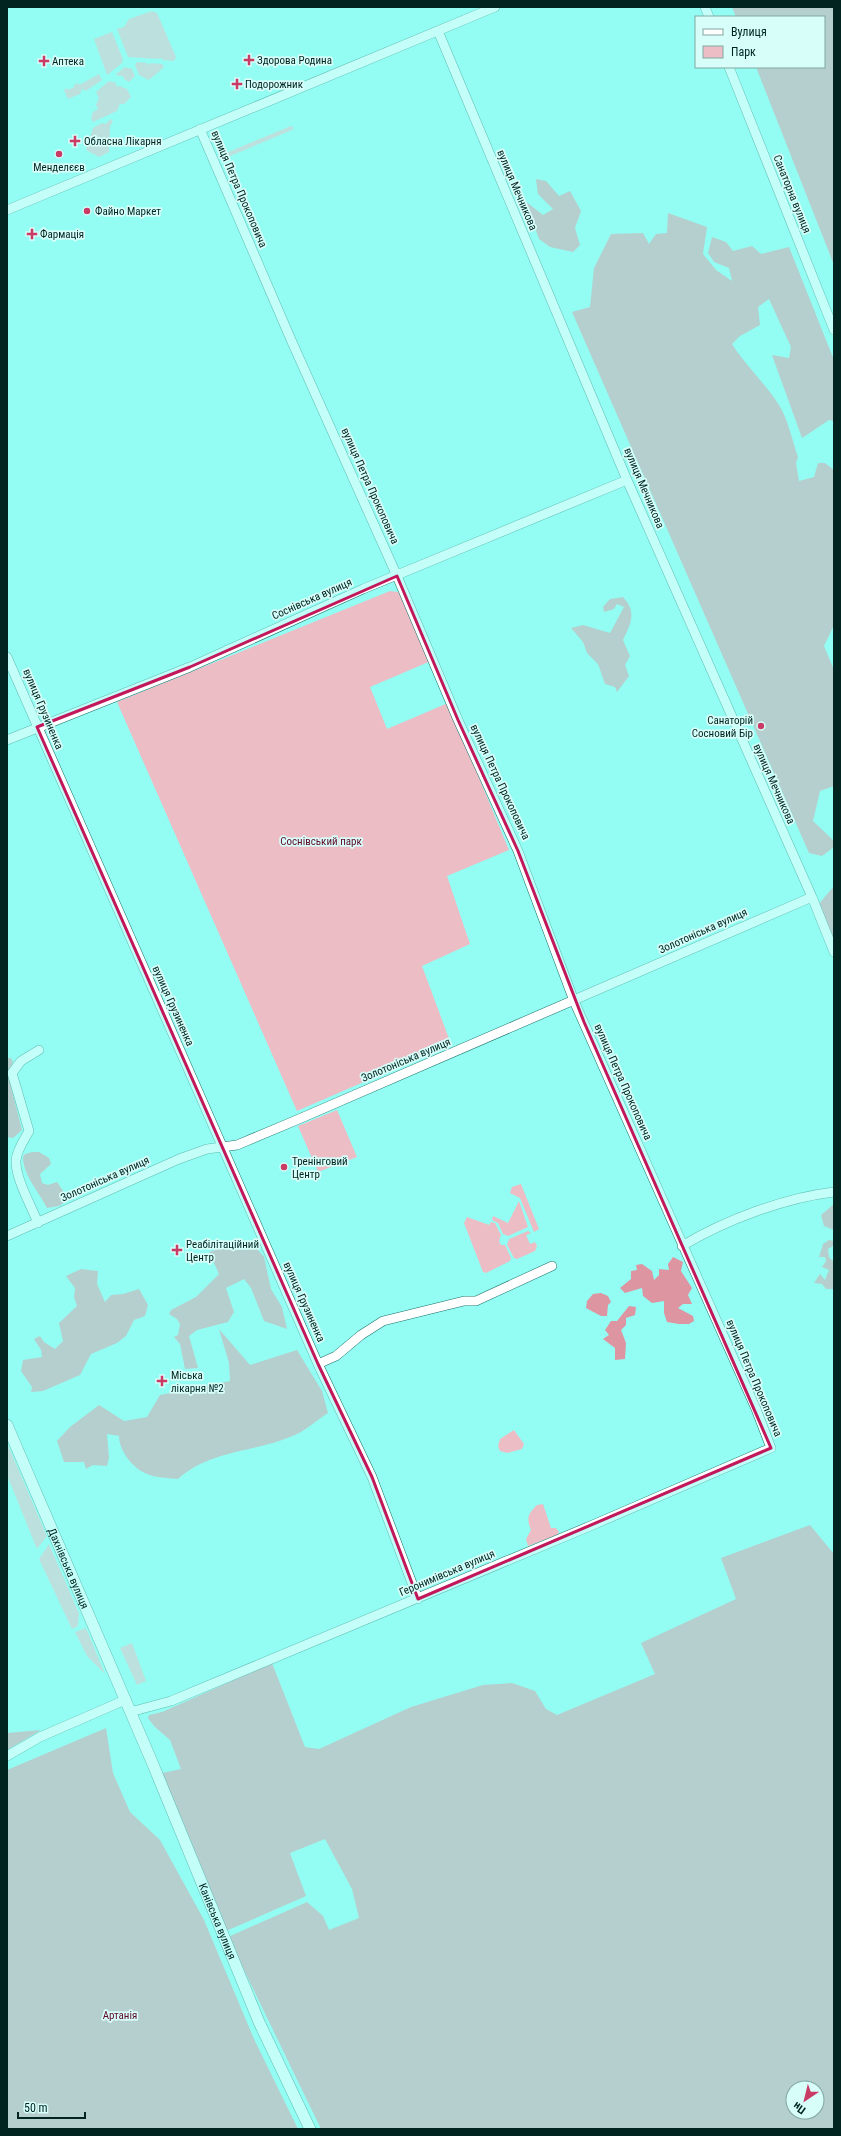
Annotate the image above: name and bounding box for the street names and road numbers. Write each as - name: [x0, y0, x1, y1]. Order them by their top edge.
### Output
- street label: вулиця Петра Прокоповича: [208, 129, 270, 249]
- street label: вулиця Мечникова: [494, 148, 540, 232]
- street label: Санаторна вулиця: [770, 153, 814, 235]
- street label: вулиця Петра Прокоповича: [338, 426, 402, 546]
- street label: вулиця Мечникова: [621, 446, 667, 530]
- street label: Соснівська вулиця: [270, 576, 354, 622]
- street label: вулиця Грузиненка: [20, 667, 66, 751]
- street label: вулиця Петра Прокоповича: [468, 722, 532, 842]
- street label: вулиця Мечникова: [751, 742, 797, 826]
- street label: Золотоніська вулиця: [657, 906, 749, 956]
- street label: вулиця Грузиненка: [149, 964, 197, 1048]
- street label: вулиця Петра Прокоповича: [591, 1022, 655, 1142]
- street label: Золотоніська вулиця: [359, 1035, 453, 1085]
- street label: Золотоніська вулиця: [59, 1154, 151, 1204]
- street label: вулиця Грузиненка: [280, 1260, 328, 1344]
- street label: вулиця Петра Прокоповича: [723, 1318, 785, 1438]
- street label: Дахнівська вулиця: [46, 1526, 92, 1611]
- street label: Геронимівська вулиця: [397, 1547, 497, 1599]
- street label: Канівська вулиця: [196, 1881, 239, 1961]

